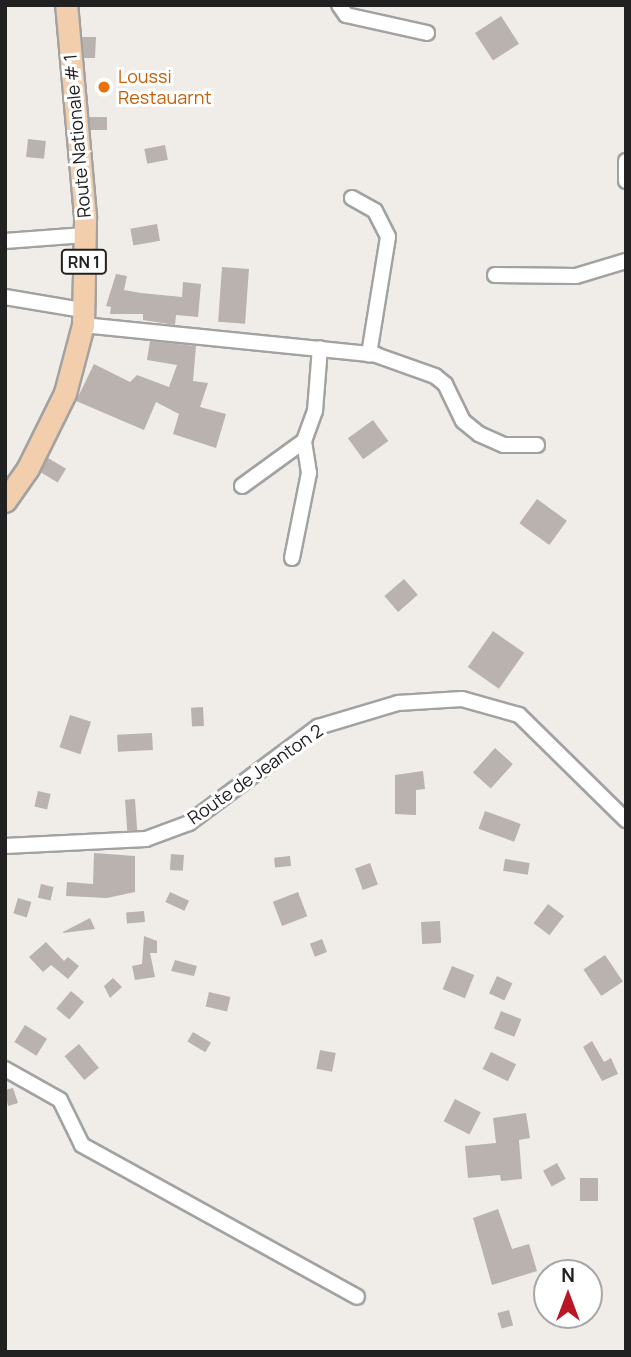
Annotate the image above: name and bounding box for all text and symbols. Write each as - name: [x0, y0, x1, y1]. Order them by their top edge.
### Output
- street label: Route Nationale # 1: [59, 53, 95, 219]
- place label: Loussi Restauarnt: [118, 66, 212, 108]
- marker: Loussi Restauarnt: [96, 79, 112, 95]
- road number: RN 1: [60, 250, 108, 274]
- street label: Route de Jeanton 2: [183, 719, 327, 829]
- north arrow: [533, 1259, 603, 1329]
- text: N: [561, 1262, 575, 1288]

